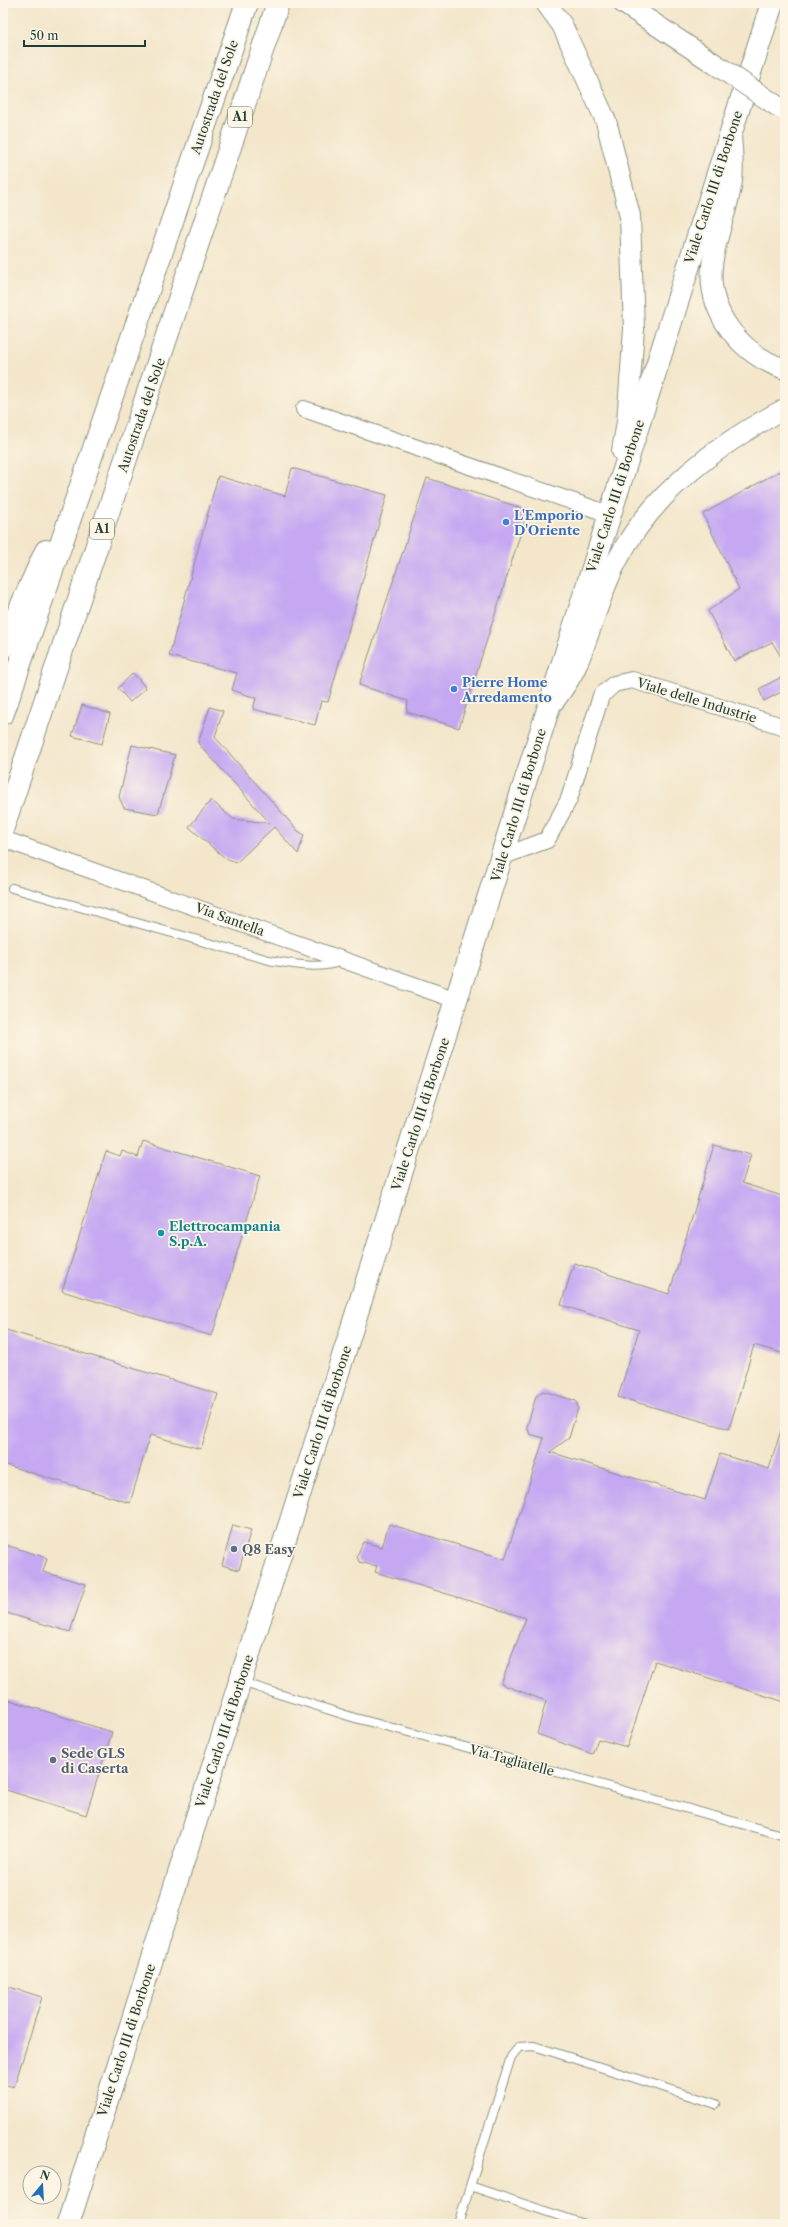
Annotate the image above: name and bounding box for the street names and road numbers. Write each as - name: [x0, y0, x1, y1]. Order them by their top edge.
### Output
- street label: Autostrada del Sole: [187, 38, 241, 157]
- road number: A1: [228, 107, 252, 127]
- street label: Viale Carlo III di Borbone: [680, 109, 745, 266]
- street label: Autostrada del Sole: [114, 356, 168, 475]
- street label: Viale Carlo III di Borbone: [582, 418, 647, 575]
- road number: A1: [90, 519, 114, 539]
- street label: Viale delle Industrie: [634, 674, 759, 726]
- street label: Viale Carlo III di Borbone: [487, 726, 549, 885]
- street label: Via Santella: [192, 899, 267, 939]
- street label: Viale Carlo III di Borbone: [387, 1036, 452, 1193]
- street label: Viale Carlo III di Borbone: [289, 1344, 354, 1501]
- street label: Viale Carlo III di Borbone: [191, 1653, 256, 1810]
- street label: Via Tagliatelle: [467, 1741, 556, 1779]
- street label: Viale Carlo III di Borbone: [93, 1962, 158, 2119]

